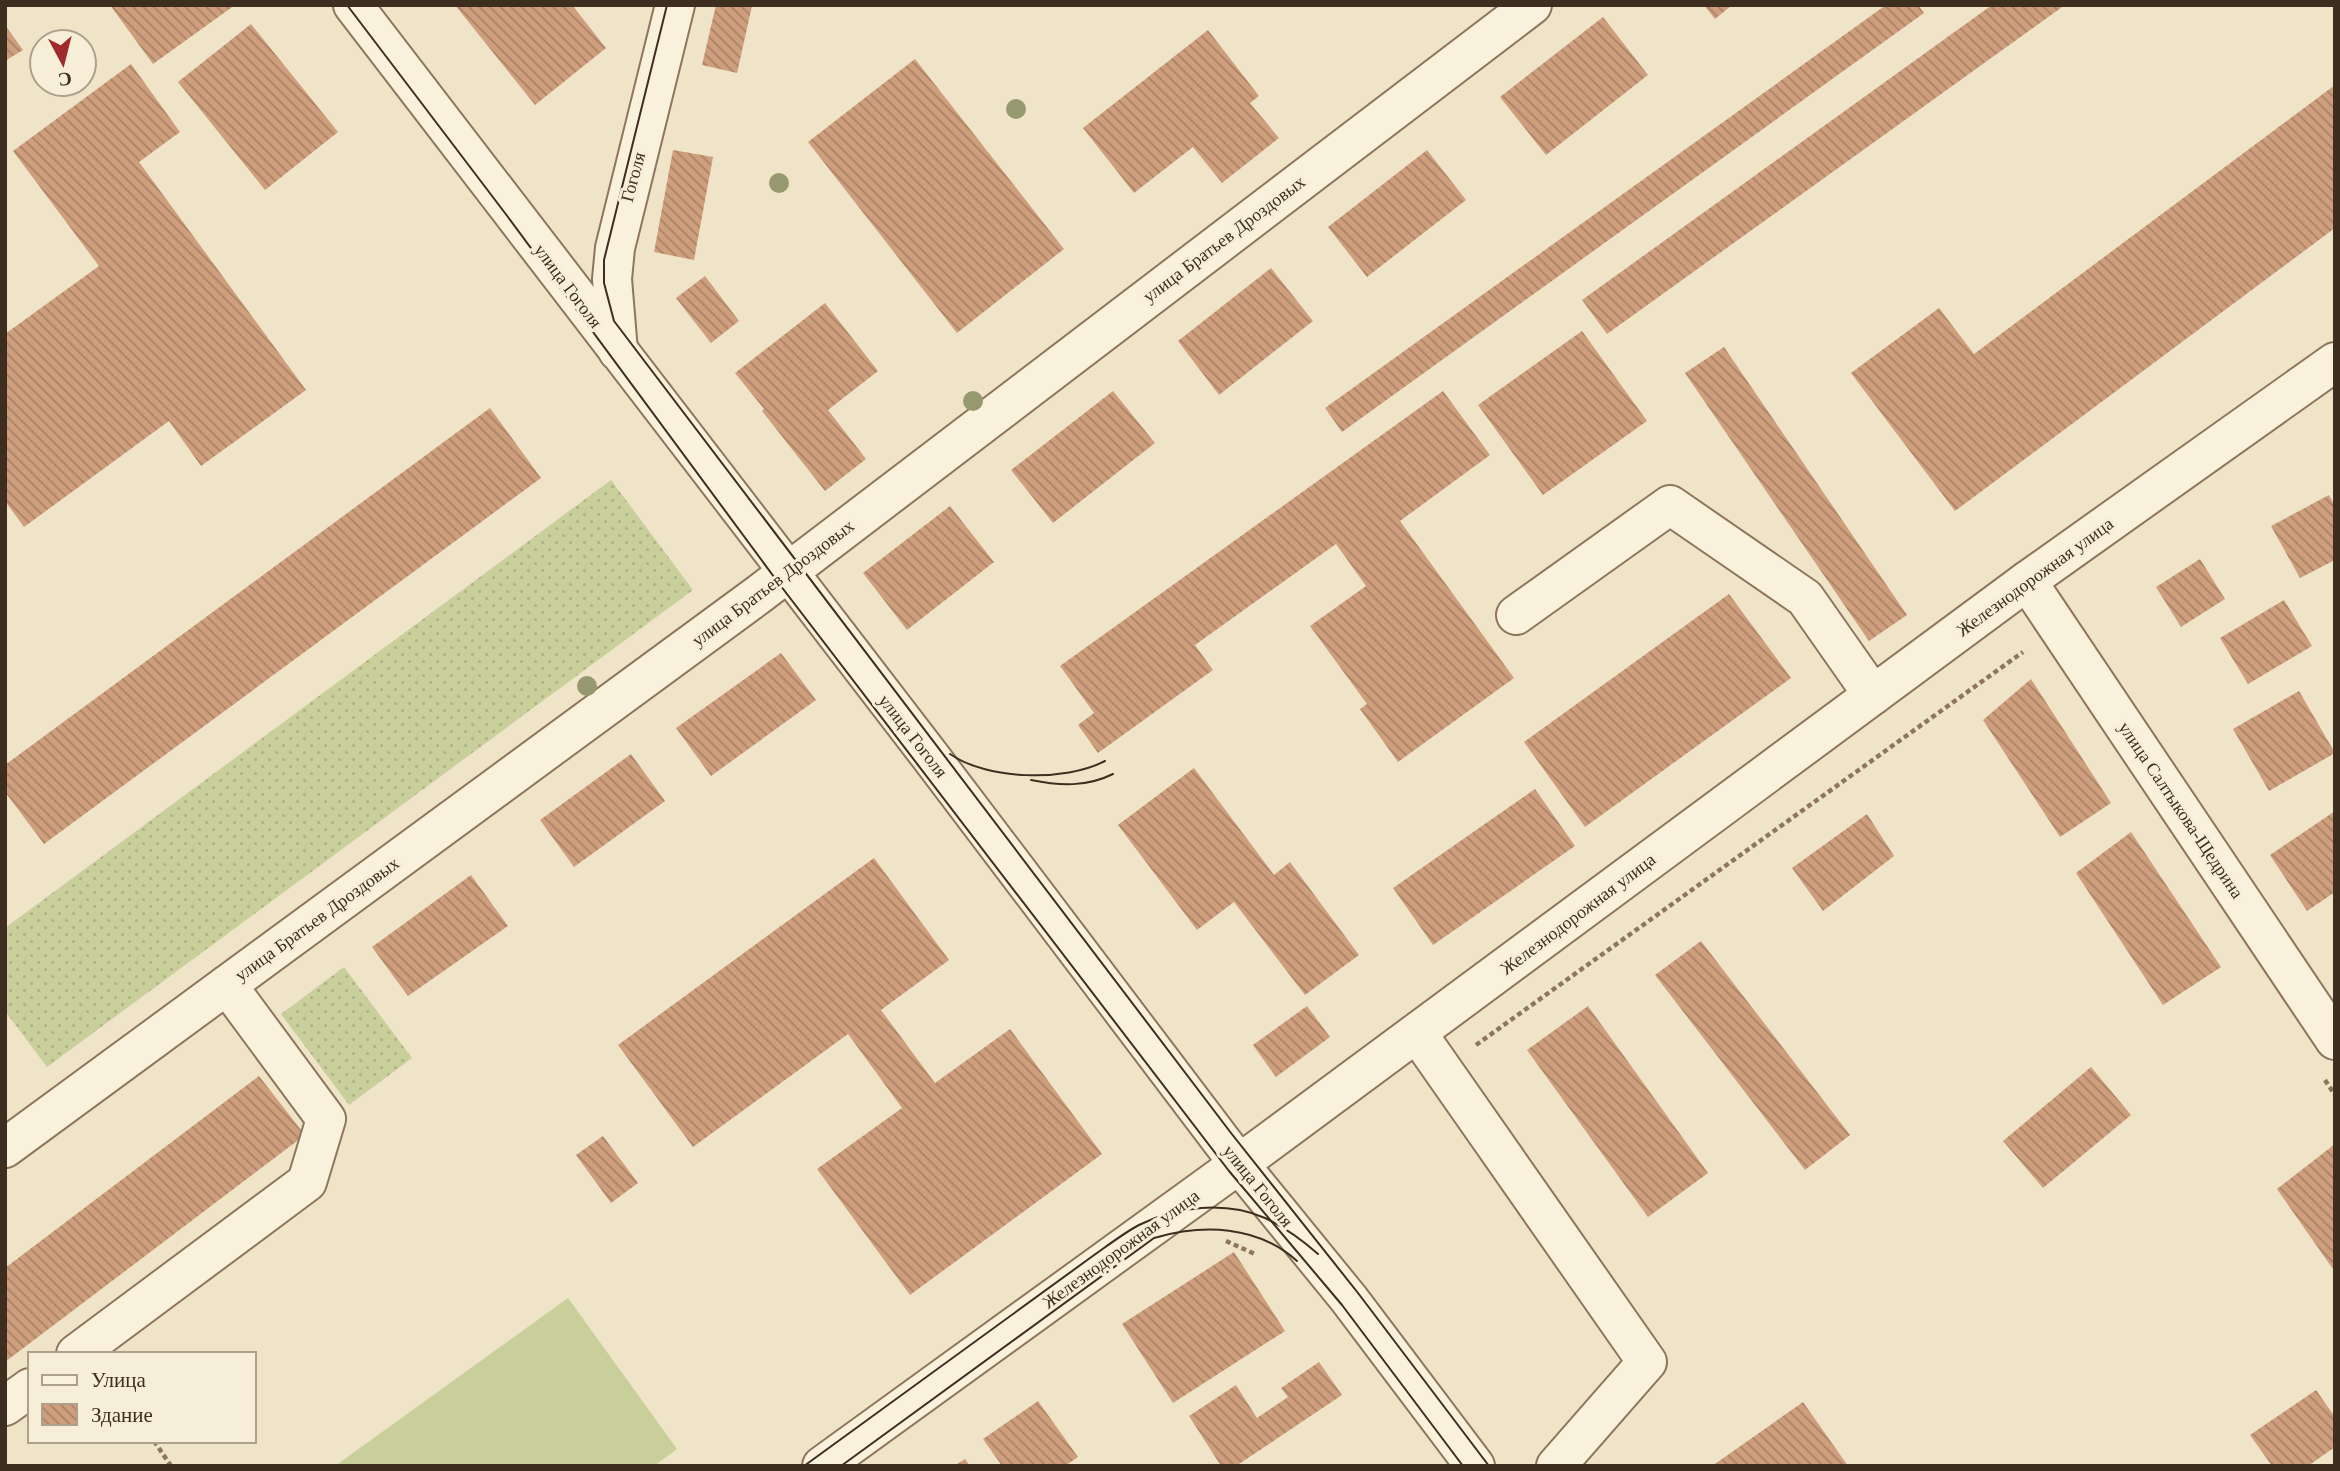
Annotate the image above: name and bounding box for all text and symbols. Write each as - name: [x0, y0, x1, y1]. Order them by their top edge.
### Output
- north arrow: [28, 28, 98, 98]
- text: С: [57, 68, 73, 91]
- street label: Гоголя: [617, 150, 649, 204]
- street label: улица Братьев Дроздовых: [1139, 172, 1309, 306]
- street label: улица Гоголя: [530, 240, 606, 332]
- street label: Железнодорожная улица: [1953, 513, 2117, 641]
- street label: улица Братьев Дроздовых: [688, 516, 858, 650]
- street label: улица Гоголя: [874, 691, 952, 781]
- street label: улица Салтыкова-Щедрина: [2114, 718, 2248, 902]
- street label: Железнодорожная улица: [1497, 849, 1659, 979]
- street label: улица Братьев Дроздовых: [231, 853, 403, 985]
- street label: улица Гоголя: [1219, 1141, 1297, 1231]
- street label: Железнодорожная улица: [1039, 1185, 1203, 1313]
- legend: [28, 1352, 256, 1443]
- text: Улица: [91, 1368, 146, 1392]
- text: Здание: [91, 1403, 153, 1427]

